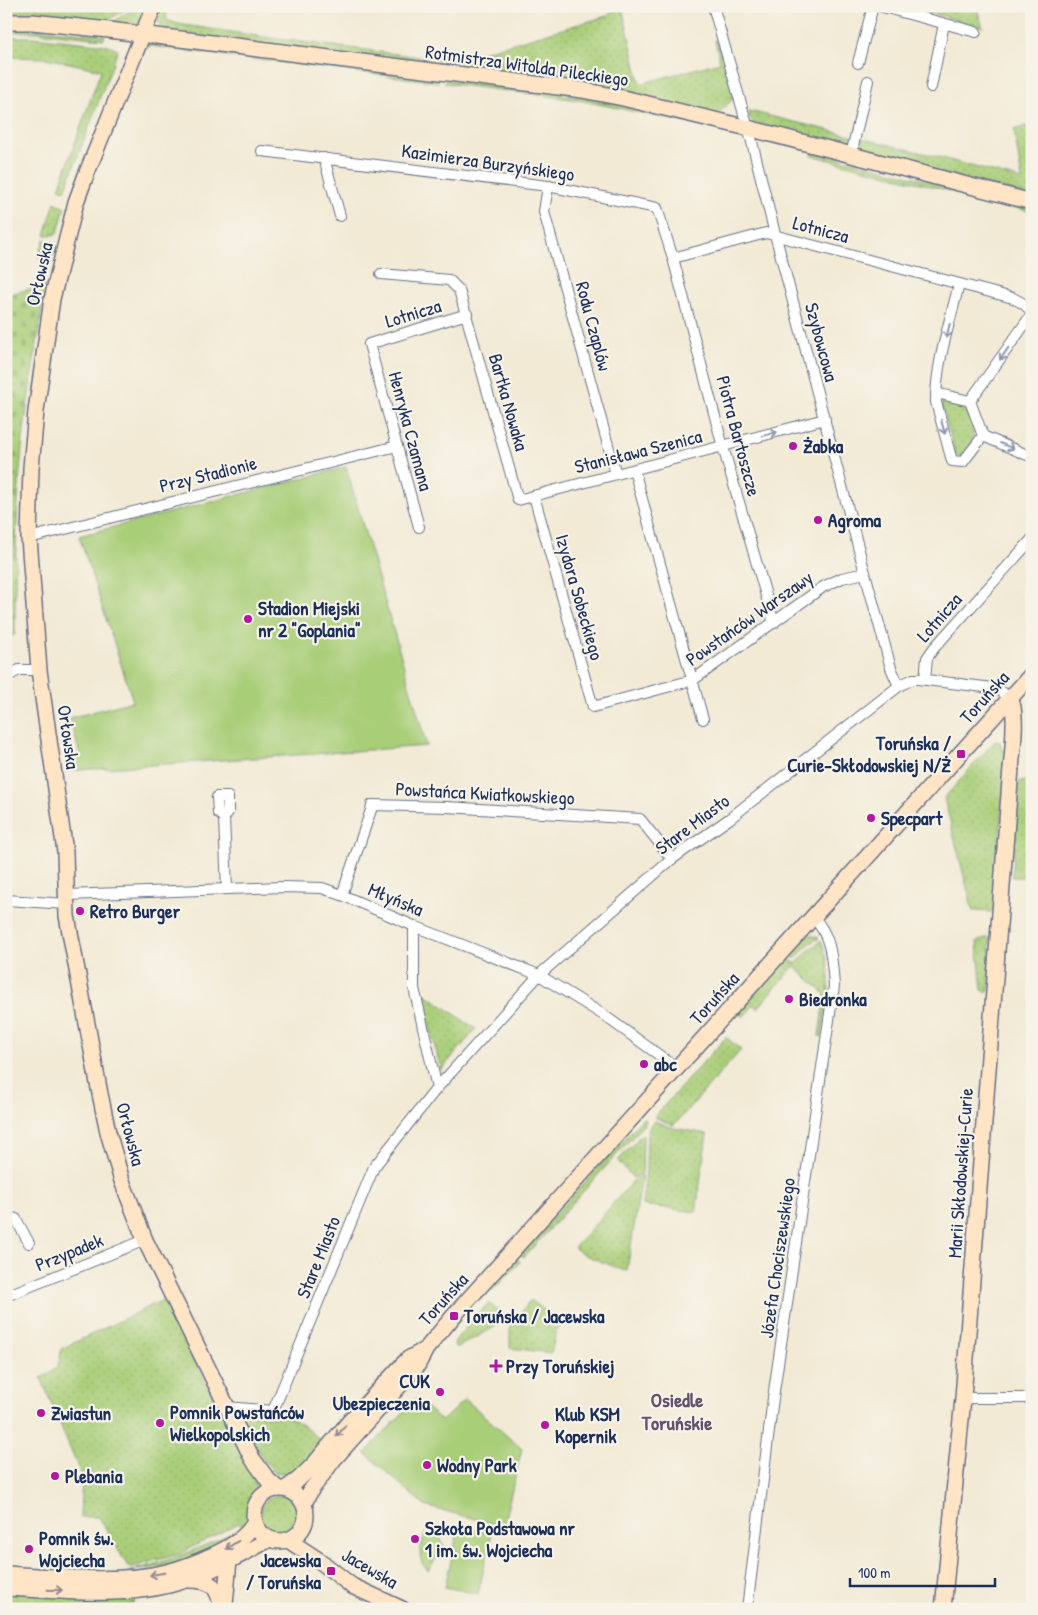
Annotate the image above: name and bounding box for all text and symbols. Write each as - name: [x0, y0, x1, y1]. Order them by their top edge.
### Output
- street label: Rotmistrza Witolda Pileckiego: [424, 38, 631, 92]
- street label: Kazimierza Burzyńskiego: [400, 137, 576, 187]
- street label: Lotnicza: [790, 209, 852, 249]
- street label: Orłowska: [19, 239, 59, 308]
- street label: Rodu Czaplów: [570, 279, 618, 374]
- street label: Lotnicza: [382, 292, 445, 334]
- street label: Szybowcowa: [799, 300, 845, 385]
- one-way arrow: [943, 322, 952, 338]
- one-way arrow: [998, 347, 1009, 360]
- street label: Bartka Nowaka: [483, 350, 535, 454]
- street label: Henryka Czamana: [383, 368, 440, 494]
- street label: Piotra Bartoszcze: [710, 373, 768, 500]
- one-way arrow: [938, 419, 948, 435]
- street label: Stanisława Szenica: [572, 423, 705, 479]
- one-way arrow: [761, 429, 777, 439]
- place label: Żabka: [803, 433, 844, 459]
- marker: Żabka: [787, 440, 799, 452]
- one-way arrow: [999, 442, 1014, 452]
- street label: Przy Stadionie: [157, 449, 260, 499]
- place label: Agroma: [828, 507, 882, 534]
- marker: Agroma: [812, 514, 824, 526]
- street label: Izydora Sobeckiego: [550, 531, 610, 663]
- street label: Powstańców Warszawy: [680, 564, 818, 672]
- street label: Lotnicza: [910, 587, 968, 647]
- place label: Stadion Miejski nr 2 "Goplania": [258, 595, 361, 644]
- marker: Stadion Miejski nr 2 "Goplania": [242, 613, 254, 625]
- street label: Toruńska: [953, 665, 1015, 729]
- street label: Orłowska: [52, 703, 86, 771]
- place label: Toruńska / Curie-Skłodowskiej N/Ż: [787, 730, 951, 778]
- marker: Toruńska / Curie-Skłodowskiej N/Ż: [955, 748, 967, 760]
- street label: Powstańca Kwiatkowskiego: [395, 775, 575, 811]
- street label: Stare Miasto: [650, 787, 735, 860]
- place label: Specpart: [881, 805, 944, 832]
- marker: Specpart: [865, 812, 877, 824]
- street label: Młyńska: [364, 876, 428, 922]
- place label: Retro Burger: [90, 898, 181, 925]
- marker: Retro Burger: [74, 905, 86, 917]
- street label: Toruńska: [683, 966, 745, 1030]
- place label: Biedronka: [799, 986, 867, 1012]
- marker: Biedronka: [783, 993, 795, 1005]
- place label: abc: [654, 1051, 677, 1077]
- marker: abc: [638, 1058, 650, 1070]
- street label: Marii Skłodowskiej-Curie: [941, 1087, 979, 1259]
- street label: Orłowska: [110, 1100, 152, 1169]
- street label: Józefa Chociszewskiego: [753, 1176, 801, 1340]
- street label: Stare Miasto: [290, 1212, 346, 1302]
- street label: Przypadek: [31, 1227, 107, 1277]
- street label: Toruńska: [412, 1267, 474, 1331]
- place label: Toruńska / Jacewska: [463, 1303, 605, 1329]
- marker: Toruńska / Jacewska: [448, 1310, 460, 1322]
- place label: Przy Toruńskiej: [506, 1353, 615, 1380]
- marker: Przy Toruńskiej: [490, 1360, 502, 1372]
- place label: CUK Ubezpieczenia: [333, 1368, 431, 1417]
- marker: CUK Ubezpieczenia: [434, 1386, 446, 1398]
- district label: Osiedle Toruńskie: [641, 1386, 712, 1436]
- place label: Pomnik Powstańców Wielkopolskich: [170, 1399, 304, 1448]
- place label: Zwiastun: [51, 1400, 112, 1426]
- place label: Klub KSM Kopernik: [555, 1401, 620, 1450]
- marker: Zwiastun: [35, 1407, 47, 1419]
- marker: Pomnik Powstańców Wielkopolskich: [154, 1417, 166, 1429]
- marker: Klub KSM Kopernik: [539, 1419, 551, 1431]
- one-way arrow: [336, 1425, 347, 1438]
- place label: Wodny Park: [437, 1452, 517, 1479]
- marker: Wodny Park: [421, 1459, 433, 1471]
- place label: Plebania: [65, 1463, 123, 1489]
- marker: Plebania: [49, 1470, 61, 1482]
- place label: Szkoła Podstawowa nr 1 im. św. Wojciecha: [425, 1515, 576, 1563]
- place label: Pomnik św. Wojciecha: [39, 1525, 114, 1573]
- marker: Szkoła Podstawowa nr 1 im. św. Wojciecha: [409, 1533, 421, 1545]
- one-way arrow: [225, 1540, 239, 1550]
- street label: Jacewska: [337, 1542, 403, 1595]
- marker: Pomnik św. Wojciecha: [23, 1543, 35, 1555]
- place label: Jacewska / Toruńska: [246, 1547, 322, 1595]
- scale bar: [850, 1555, 996, 1587]
- text: 100 m: [858, 1562, 891, 1583]
- marker: Jacewska / Toruńska: [325, 1565, 337, 1577]
- one-way arrow: [149, 1570, 165, 1579]
- one-way arrow: [47, 1585, 63, 1594]

